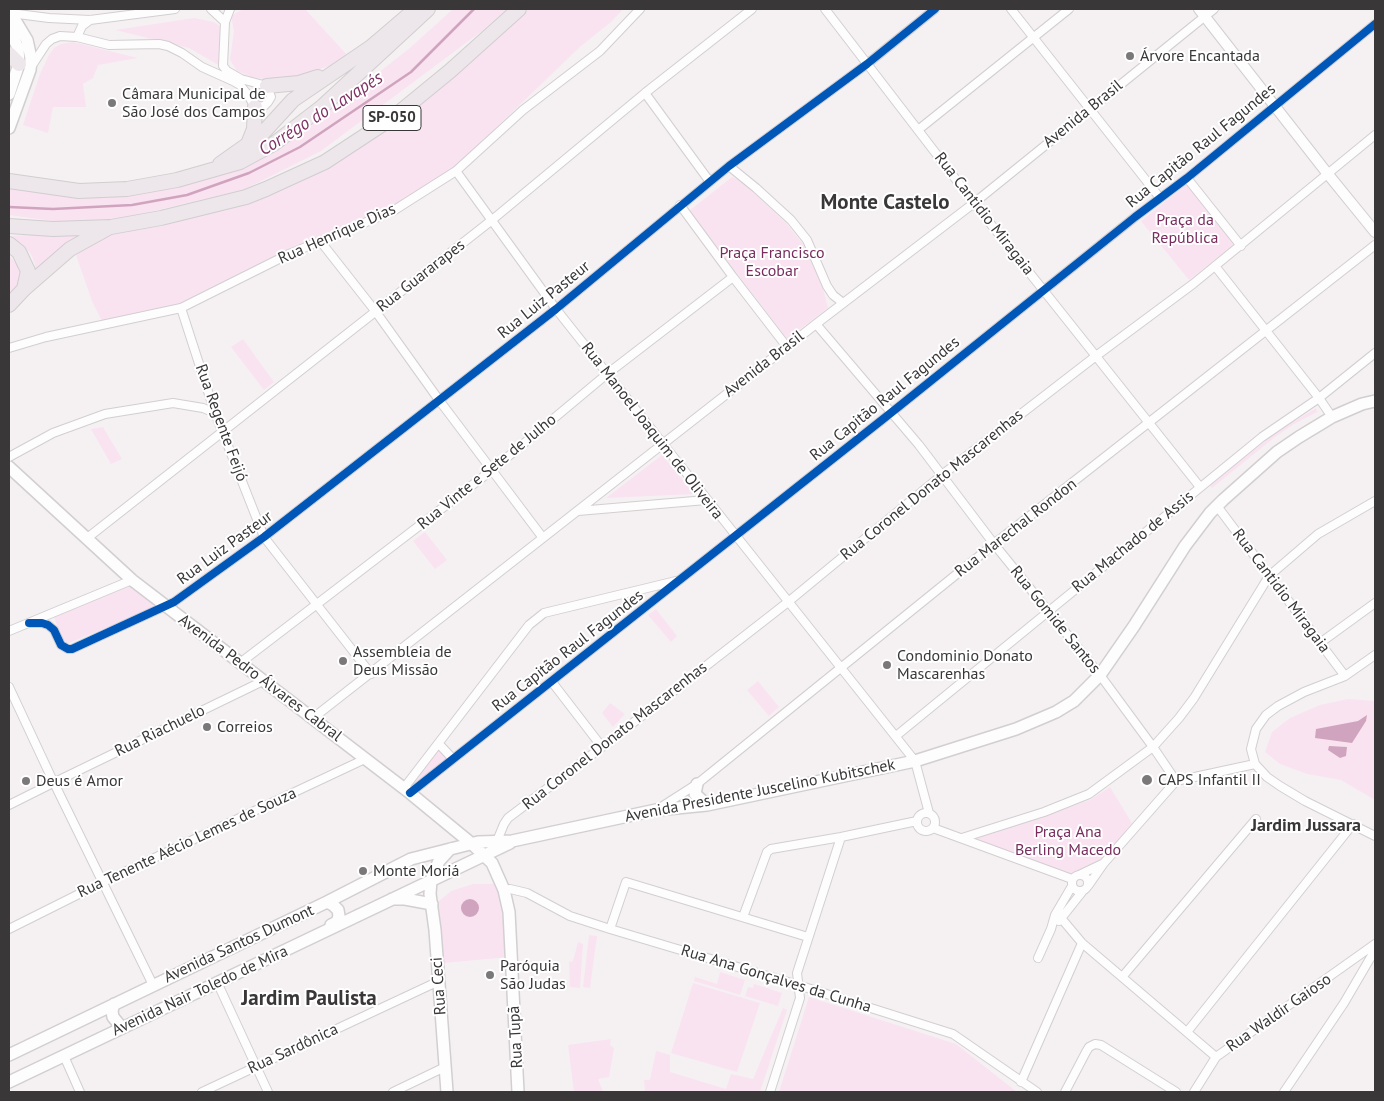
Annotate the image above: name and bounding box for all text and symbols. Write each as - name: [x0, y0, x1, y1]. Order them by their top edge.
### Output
- place label: Árvore Encantada: [1140, 46, 1260, 66]
- marker: Árvore Encantada: [1124, 50, 1136, 62]
- water label: Corrégo do Lavapés: [255, 67, 387, 161]
- street label: Avenida Brasil: [1039, 76, 1127, 152]
- street label: Rua Capitão Raul Fagundes: [1122, 80, 1280, 212]
- place label: Câmara Municipal de São José dos Campos: [122, 84, 266, 122]
- marker: Câmara Municipal de São José dos Campos: [106, 97, 118, 109]
- road number: SP-050: [363, 106, 421, 130]
- street label: Rua Cantidio Miragaia: [930, 149, 1038, 279]
- district label: Monte Castelo: [821, 190, 949, 216]
- street label: Rua Henrique Dias: [275, 199, 399, 269]
- park label: Praça da República: [1152, 210, 1218, 248]
- street label: Rua Guararapes: [373, 236, 469, 316]
- park label: Praça Francisco Escobar: [719, 243, 825, 281]
- street label: Rua Luiz Pasteur: [494, 257, 594, 343]
- street label: Avenida Brasil: [720, 327, 808, 401]
- street label: Rua Capitão Raul Fagundes: [806, 333, 964, 465]
- street label: Rua Manoel Joaquim de Oliveira: [577, 339, 727, 523]
- street label: Rua Regente Feijó: [191, 362, 251, 484]
- street label: Rua Coronel Donato Mascarenhas: [837, 405, 1027, 565]
- street label: Rua Vinte e Sete de Julho: [414, 410, 560, 534]
- street label: Rua Marechal Rondon: [951, 475, 1081, 581]
- street label: Rua Machado de Assis: [1068, 487, 1198, 597]
- street label: Rua Luiz Pasteur: [174, 507, 276, 589]
- street label: Rua Cantidio Miragaia: [1228, 525, 1334, 657]
- street label: Rua Gomide Santos: [1006, 562, 1104, 678]
- street label: Rua Capitão Raul Fagundes: [489, 586, 647, 716]
- street label: Avenida Pedro Álvares Cabral: [175, 610, 345, 746]
- place label: Assembleia de Deus Missão: [353, 642, 452, 680]
- place label: Condominio Donato Mascarenhas: [897, 646, 1033, 684]
- marker: Assembleia de Deus Missão: [337, 655, 349, 667]
- street label: Rua Coronel Donato Mascarenhas: [519, 658, 711, 814]
- marker: Condominio Donato Mascarenhas: [881, 659, 893, 671]
- street label: Rua Riachuelo: [112, 701, 208, 761]
- place label: Correios: [217, 717, 273, 737]
- marker: Correios: [201, 721, 213, 733]
- street label: Avenida Presidente Juscelino Kubitschek: [623, 755, 897, 827]
- place label: CAPS Infantil II: [1158, 770, 1261, 790]
- place label: Deus é Amor: [36, 771, 123, 791]
- marker: CAPS Infantil II: [1140, 773, 1154, 787]
- marker: Deus é Amor: [20, 775, 32, 787]
- street label: Rua Tenente Aécio Lemes de Souza: [75, 784, 299, 902]
- district label: Jardim Jussara: [1251, 815, 1361, 837]
- park label: Praça Ana Berling Macedo: [1015, 822, 1121, 860]
- place label: Monte Moriá: [373, 861, 460, 881]
- marker: Monte Moriá: [357, 865, 369, 877]
- street label: Avenida Santos Dumont: [161, 901, 317, 987]
- street label: Rua Ana Gonçalves da Cunha: [679, 941, 873, 1017]
- street label: Avenida Nair Toledo de Mira: [109, 942, 291, 1040]
- street label: Rua Ceci: [427, 956, 451, 1016]
- place label: Paróquia São Judas: [500, 956, 566, 994]
- marker: Paróquia São Judas: [484, 969, 496, 981]
- street label: Rua Waldir Gaioso: [1223, 970, 1335, 1056]
- district label: Jardim Paulista: [241, 986, 377, 1012]
- street label: Rua Tupã: [505, 1005, 527, 1069]
- street label: Rua Sardônica: [245, 1020, 341, 1078]

